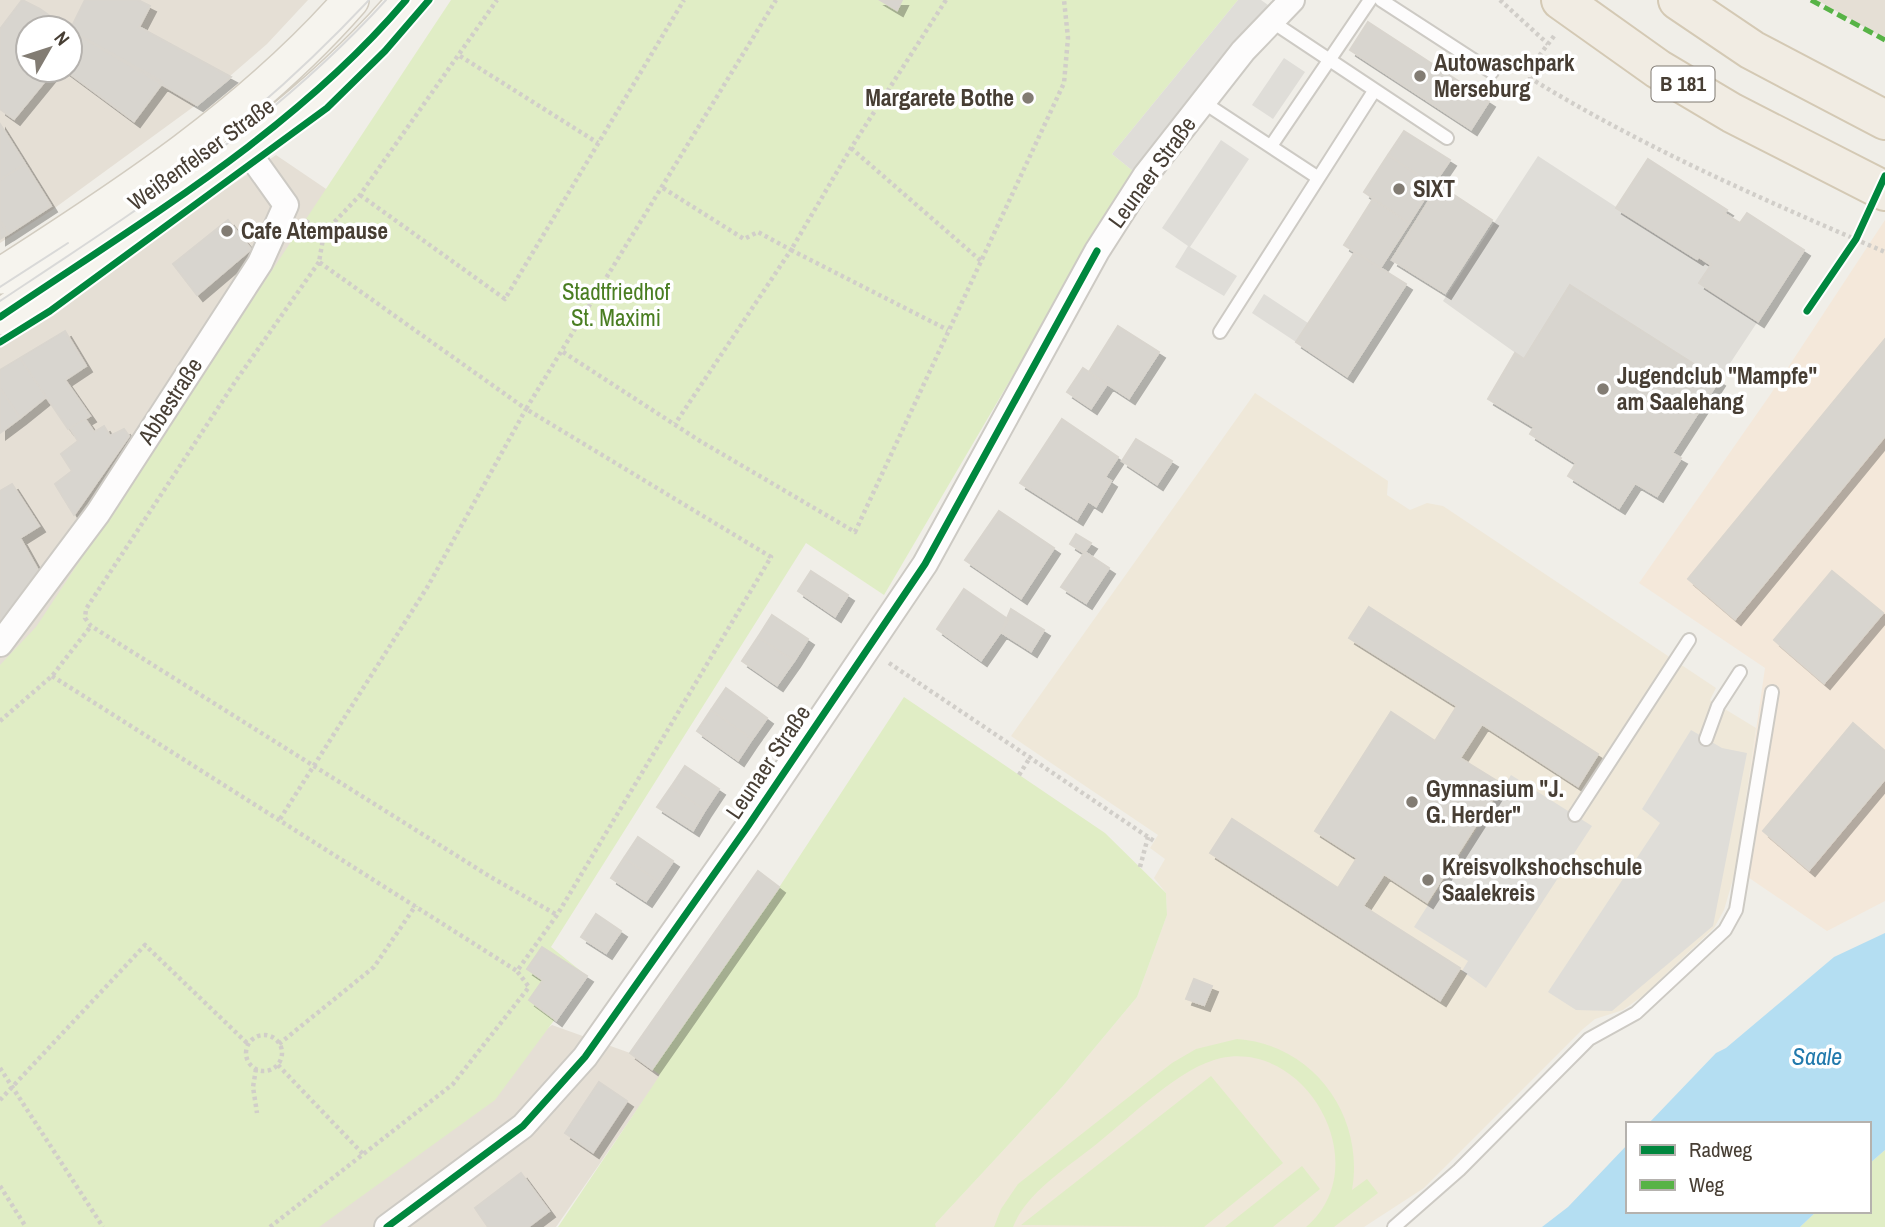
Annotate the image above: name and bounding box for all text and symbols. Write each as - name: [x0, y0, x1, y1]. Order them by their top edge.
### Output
- north arrow: [14, 14, 84, 84]
- text: N: [49, 26, 76, 51]
- place label: Autowaschpark Merseburg: [1434, 47, 1575, 104]
- road number: B 181: [1652, 66, 1714, 102]
- marker: Autowaschpark Merseburg: [1412, 68, 1428, 84]
- place label: Margarete Bothe: [865, 82, 1014, 113]
- street label: Weißenfelser Straße: [121, 90, 280, 217]
- marker: Margarete Bothe: [1020, 90, 1036, 106]
- street label: Leunaer Straße: [1101, 110, 1203, 234]
- place label: SIXT: [1413, 173, 1455, 204]
- marker: SIXT: [1391, 181, 1407, 197]
- place label: Cafe Atempause: [241, 215, 388, 246]
- marker: Cafe Atempause: [219, 223, 235, 239]
- park label: Stadtfriedhof St. Maximi: [562, 276, 671, 333]
- street label: Abbestraße: [129, 351, 209, 451]
- place label: Jugendclub "Mampfe" am Saalehang: [1617, 360, 1817, 417]
- marker: Jugendclub "Mampfe" am Saalehang: [1595, 381, 1611, 397]
- street label: Leunaer Straße: [718, 699, 817, 825]
- place label: Gymnasium "J. G. Herder": [1426, 773, 1564, 830]
- marker: Gymnasium "J. G. Herder": [1404, 794, 1420, 810]
- place label: Kreisvolkshochschule Saalekreis: [1442, 851, 1642, 908]
- marker: Kreisvolkshochschule Saalekreis: [1420, 872, 1436, 888]
- water label: Saale: [1792, 1040, 1842, 1072]
- legend: [1626, 1122, 1871, 1213]
- text: Radweg: [1689, 1135, 1753, 1164]
- text: Weg: [1689, 1170, 1725, 1199]

